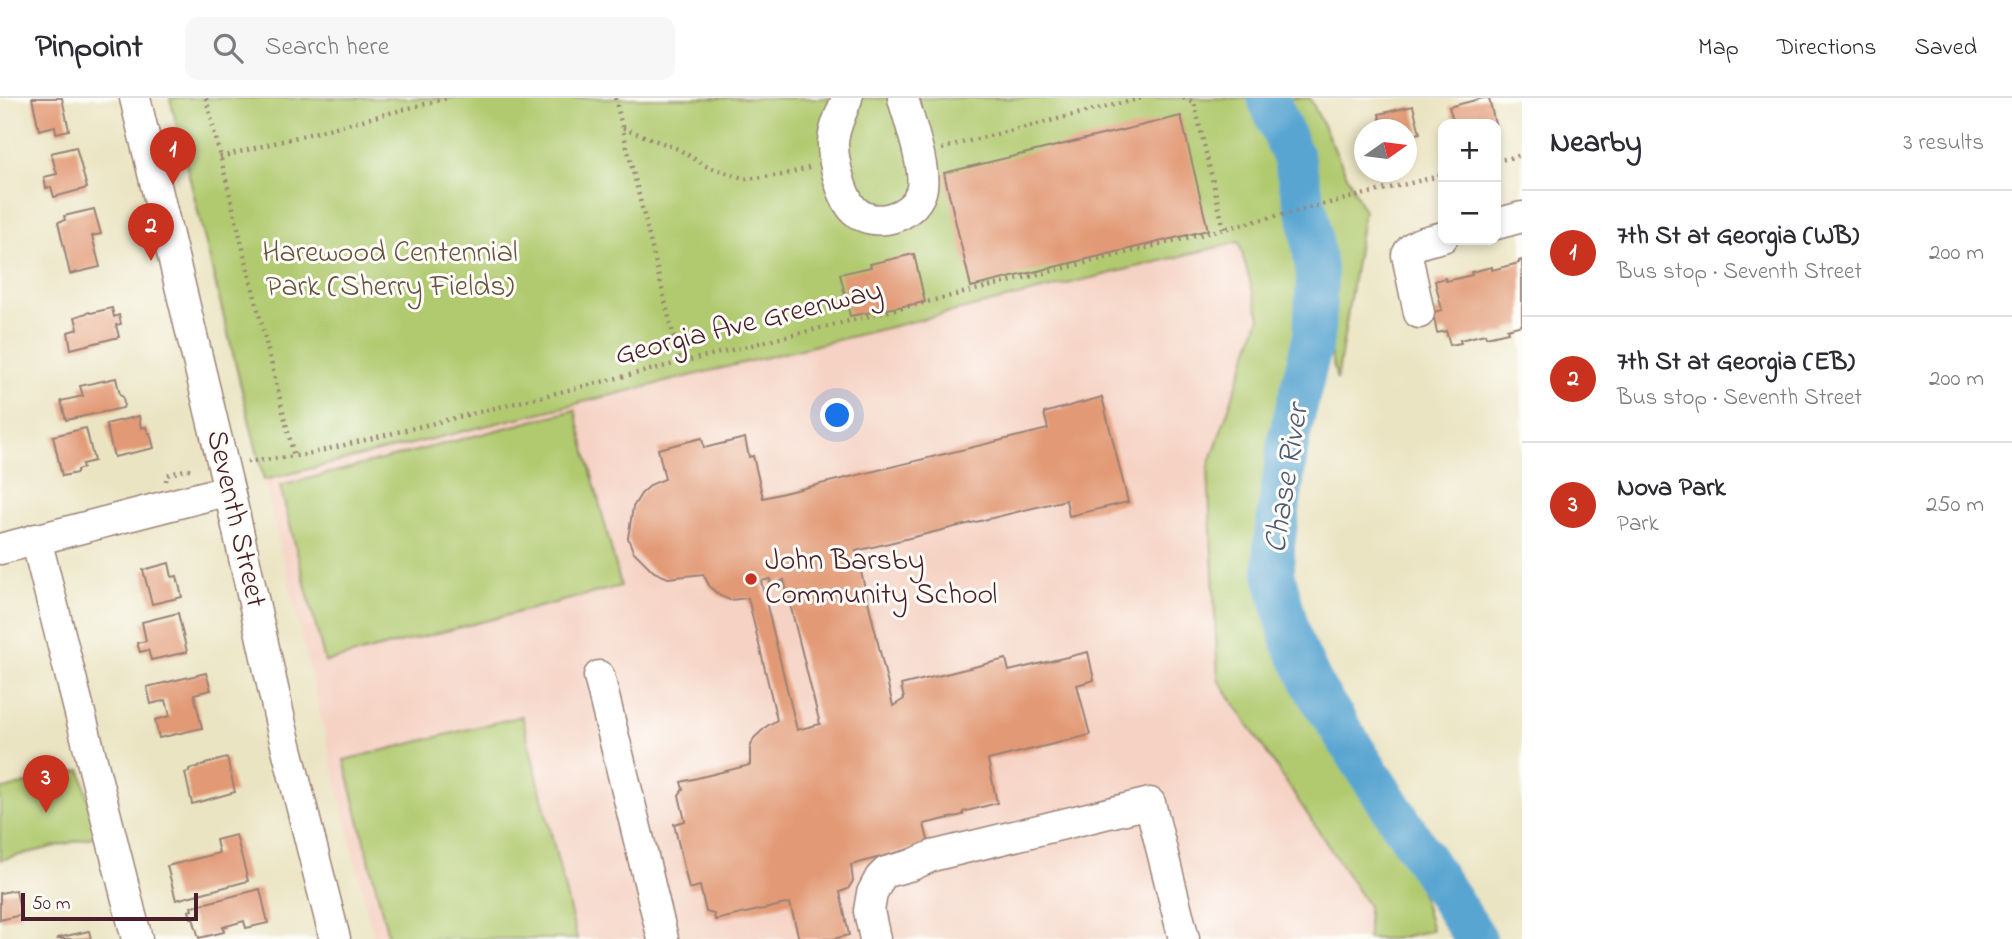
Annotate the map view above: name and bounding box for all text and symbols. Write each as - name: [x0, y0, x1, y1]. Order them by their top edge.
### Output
- search box: [185, 17, 675, 80]
- text: Pinpoint: [35, 24, 143, 72]
- icon: search: [209, 29, 247, 67]
- text: Search here: [265, 29, 389, 67]
- text: Map: [1698, 31, 1739, 66]
- text: Directions: [1777, 31, 1876, 66]
- text: Saved: [1914, 31, 1977, 66]
- north arrow: [1354, 119, 1417, 182]
- map controls: [1438, 119, 1501, 245]
- button: +: [1438, 119, 1501, 182]
- text: Nearby: [1550, 122, 1642, 166]
- pin: 1: [150, 127, 196, 185]
- text: 3 results: [1903, 127, 1984, 160]
- button: −: [1438, 182, 1501, 245]
- pin: 2: [128, 203, 174, 261]
- text: 7th St at Georgia (WB): [1617, 218, 1859, 256]
- park label: Harewood Centennial Park (Sherry Fields): [262, 232, 518, 310]
- text: 1: [1569, 237, 1577, 270]
- text: 200 m: [1929, 237, 1984, 270]
- text: Bus stop · Seventh Street: [1617, 256, 1862, 289]
- street label: Georgia Ave Greenway: [611, 270, 887, 378]
- text: 7th St at Georgia (EB): [1617, 344, 1855, 382]
- text: 2: [1567, 363, 1579, 396]
- text: 200 m: [1929, 363, 1984, 396]
- text: Bus stop · Seventh Street: [1617, 382, 1862, 415]
- water label: Chase River: [1253, 397, 1324, 557]
- your location: [820, 398, 854, 432]
- street label: Seventh Street: [193, 426, 277, 612]
- text: Nova Park: [1617, 470, 1726, 508]
- text: 3: [1568, 489, 1578, 522]
- text: 250 m: [1926, 489, 1984, 522]
- text: Park: [1617, 508, 1659, 541]
- place label: John Barsby Community School: [765, 540, 997, 618]
- marker: John Barsby Community School: [743, 571, 759, 587]
- pin: 3: [23, 755, 69, 813]
- scale bar: [21, 890, 198, 922]
- text: 50 m: [32, 891, 71, 918]

